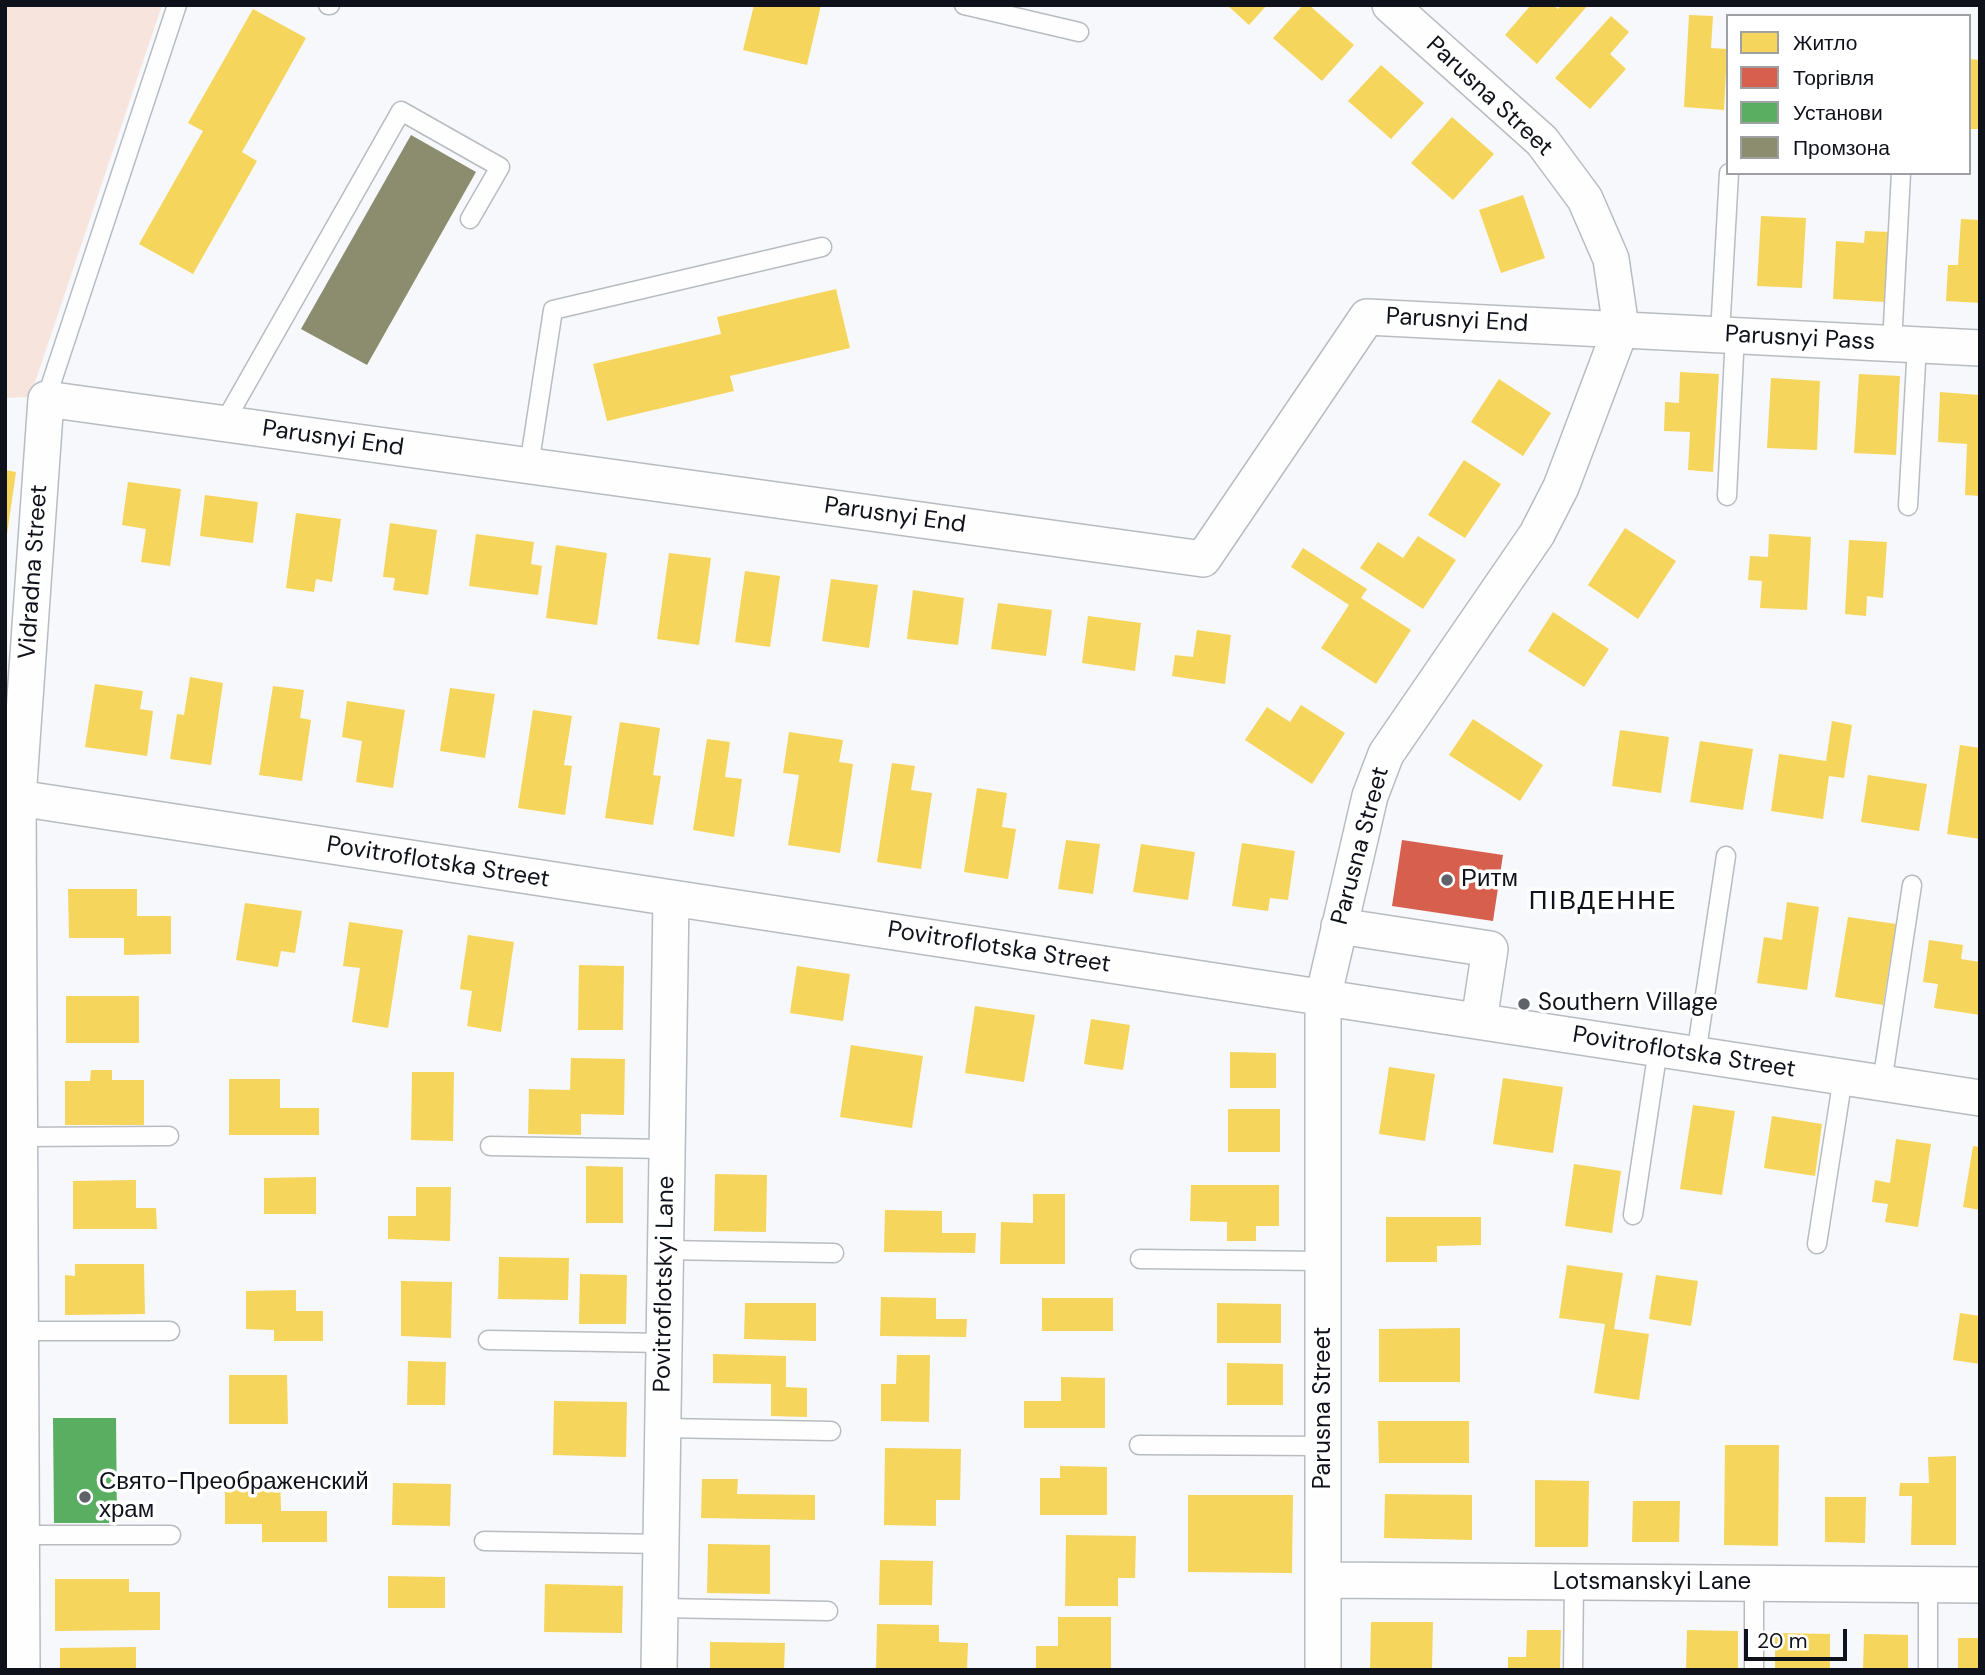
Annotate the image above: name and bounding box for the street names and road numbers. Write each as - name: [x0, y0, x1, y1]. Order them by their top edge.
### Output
- street label: Parusna Street: [1420, 31, 1558, 163]
- street label: Parusnyi End: [1385, 303, 1529, 339]
- street label: Parusnyi Pass: [1724, 321, 1876, 357]
- street label: Parusnyi End: [260, 415, 406, 463]
- street label: Vidradna Street: [14, 484, 54, 660]
- street label: Parusnyi End: [822, 492, 968, 540]
- street label: Parusna Street: [1326, 764, 1396, 928]
- street label: Povitroflotska Street: [324, 831, 552, 895]
- street label: Povitroflotska Street: [885, 916, 1113, 980]
- street label: Povitroflotska Street: [1570, 1021, 1798, 1085]
- street label: Povitroflotskyi Lane: [649, 1175, 681, 1393]
- street label: Parusna Street: [1310, 1327, 1338, 1489]
- street label: Lotsmanskyi Lane: [1553, 1569, 1751, 1597]

